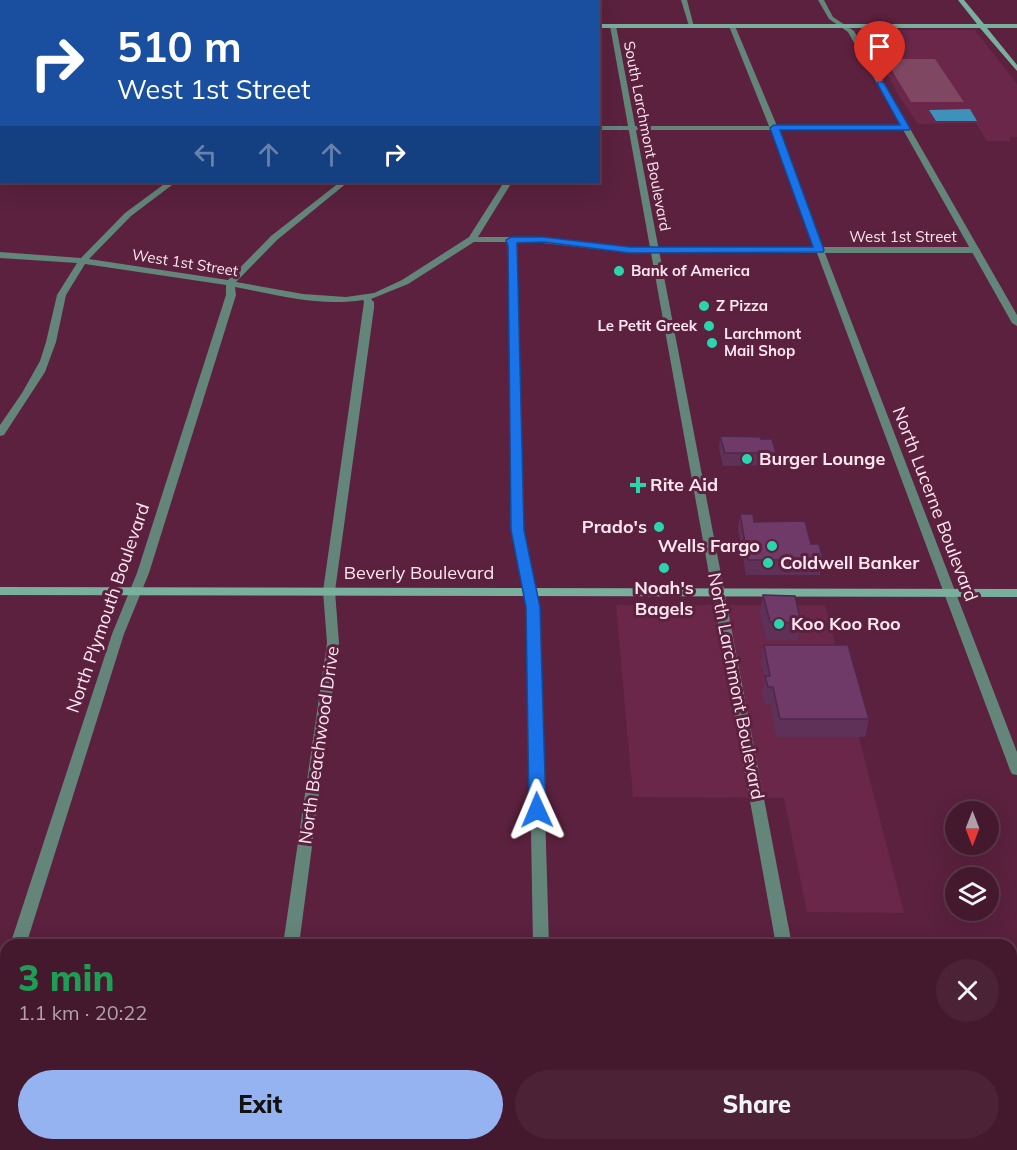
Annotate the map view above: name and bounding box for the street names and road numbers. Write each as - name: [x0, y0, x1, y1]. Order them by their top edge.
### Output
- street label: South Larchmont Boulevard: [620, 39, 675, 233]
- street label: West 1st Street: [849, 227, 957, 246]
- street label: West 1st Street: [131, 245, 240, 280]
- street label: North Lucerne Boulevard: [888, 403, 983, 604]
- street label: North Plymouth Boulevard: [61, 500, 154, 716]
- street label: Beverly Boulevard: [344, 561, 494, 584]
- street label: North Larchmont Boulevard: [703, 571, 770, 801]
- street label: North Beachwood Drive: [293, 645, 344, 845]

